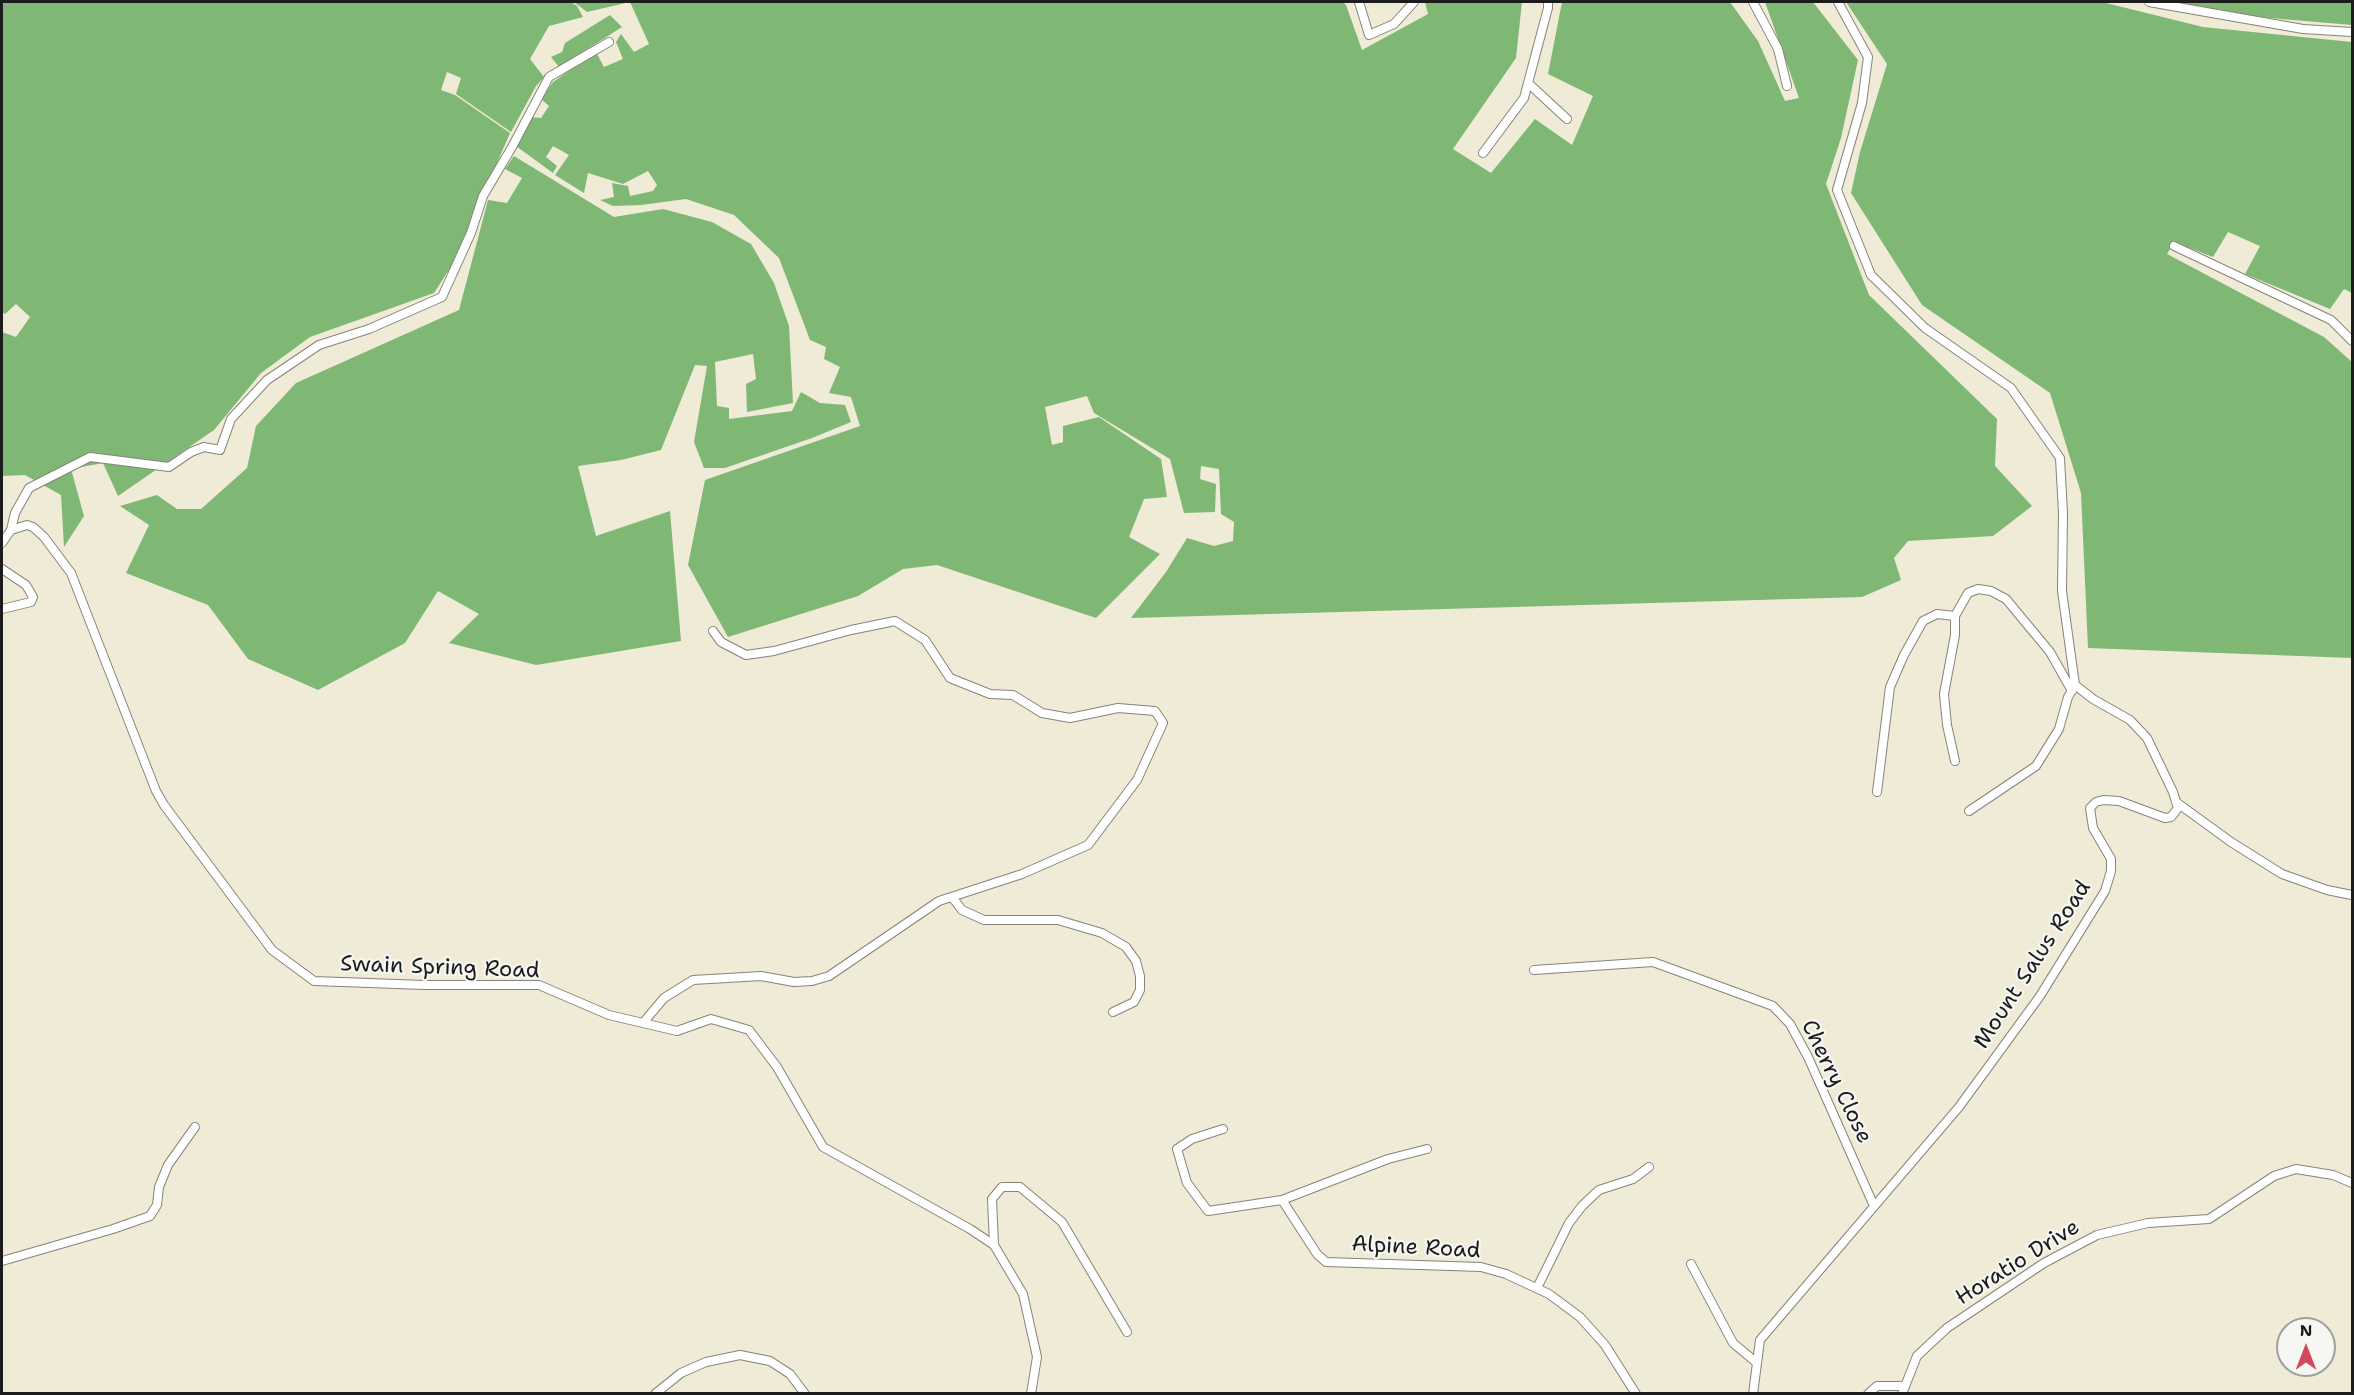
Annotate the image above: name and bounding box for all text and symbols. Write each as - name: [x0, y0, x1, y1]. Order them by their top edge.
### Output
- street label: Mount Salus Road: [1969, 876, 2097, 1054]
- street label: Swain Spring Road: [340, 951, 540, 985]
- street label: Cherry Close: [1795, 1016, 1877, 1148]
- street label: Horatio Drive: [1951, 1214, 2085, 1312]
- street label: Alpine Road: [1351, 1231, 1481, 1265]
- north arrow: [2276, 1317, 2336, 1377]
- text: N: [2300, 1320, 2312, 1341]

